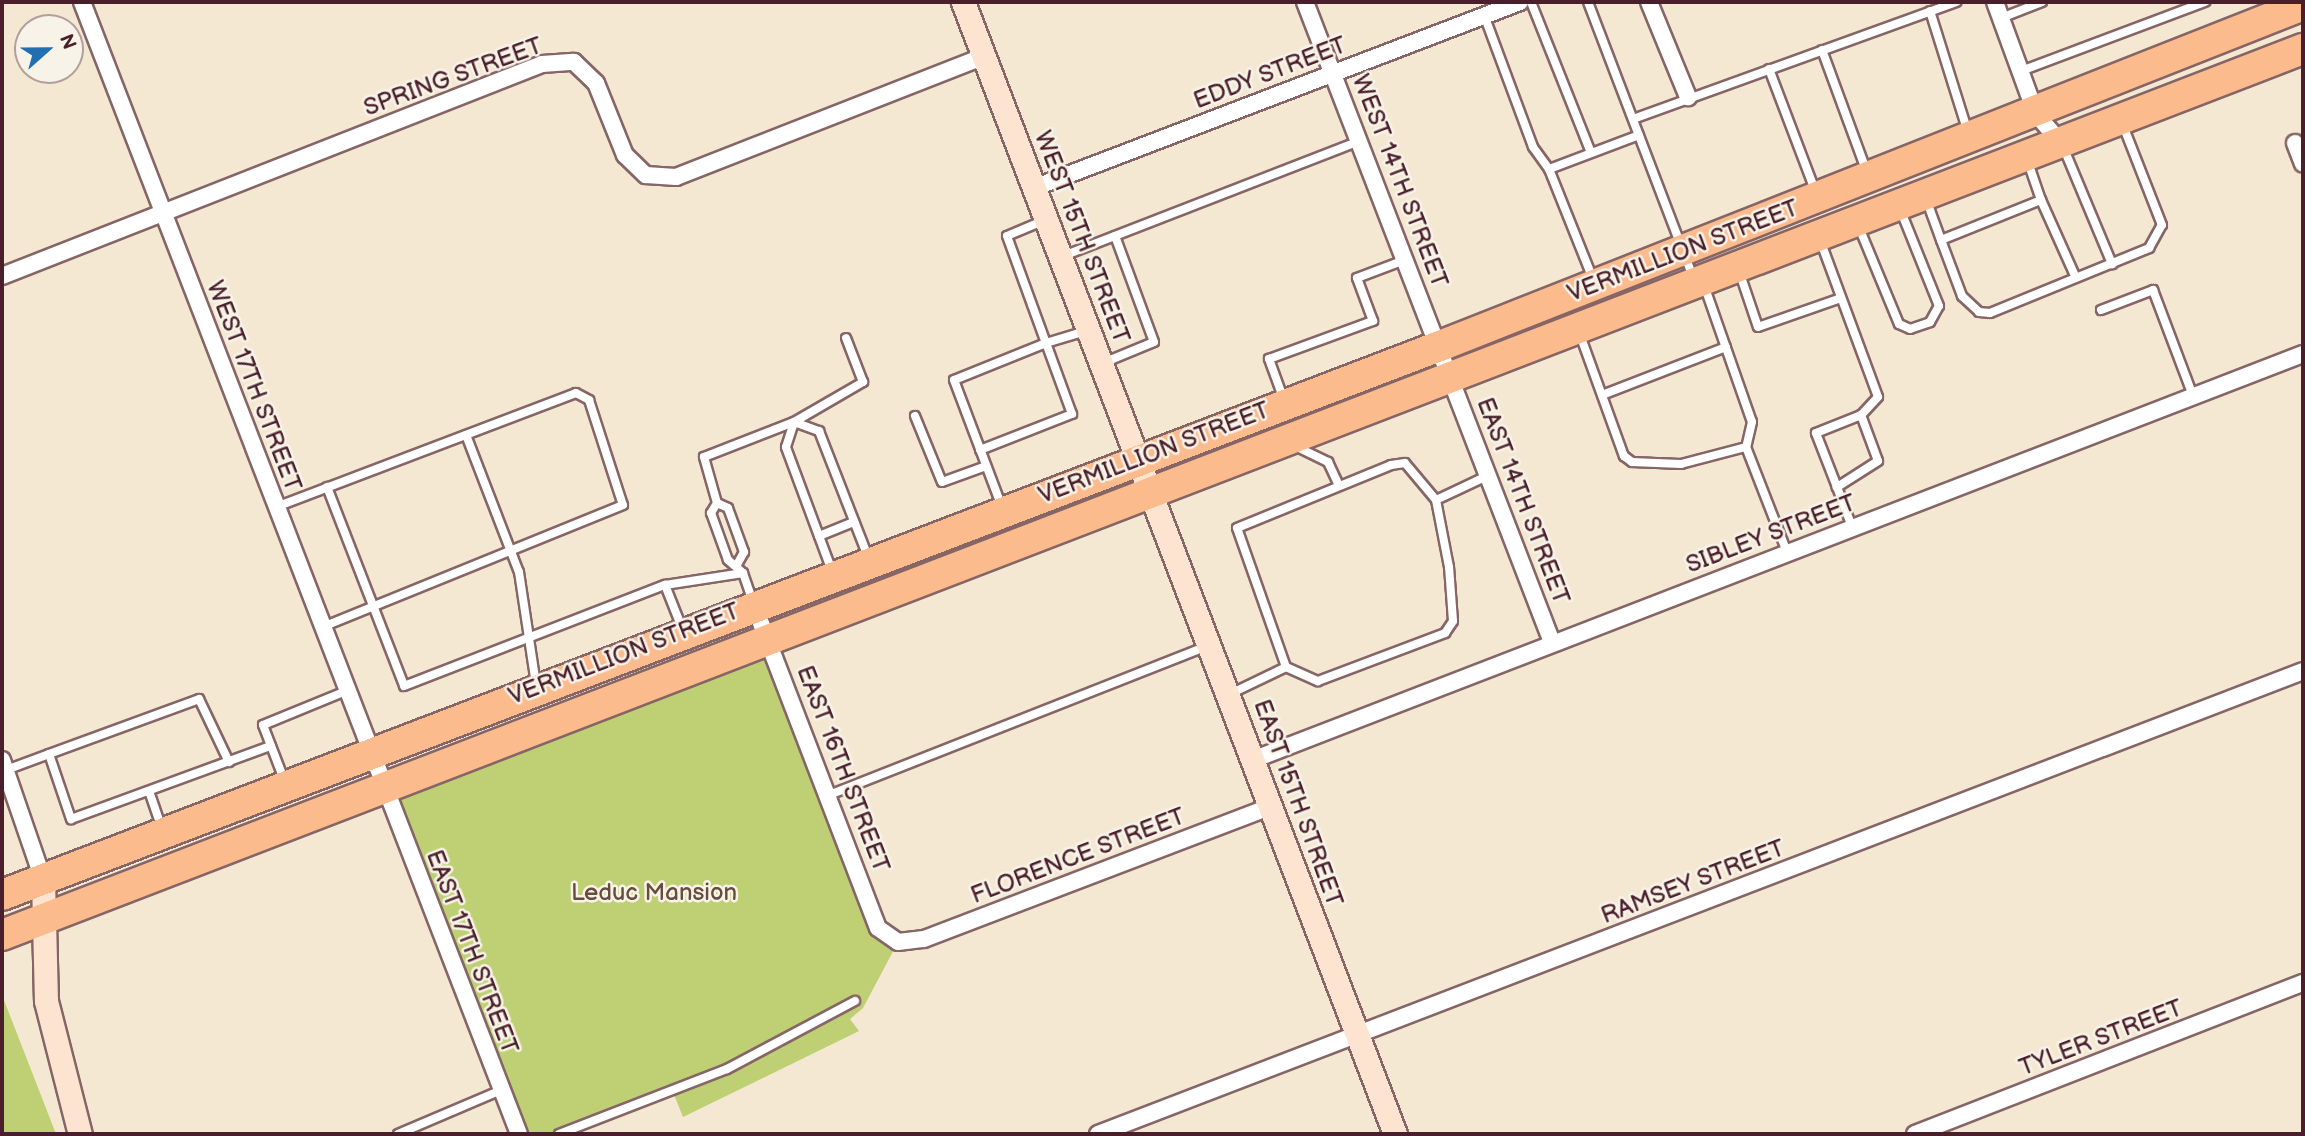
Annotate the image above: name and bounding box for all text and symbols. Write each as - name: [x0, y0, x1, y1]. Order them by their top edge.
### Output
- north arrow: [14, 14, 84, 84]
- text: N: [54, 31, 80, 53]
- street label: SPRING STREET: [360, 31, 546, 123]
- street label: EDDY STREET: [1189, 31, 1351, 115]
- street label: WEST 14TH STREET: [1346, 70, 1454, 292]
- street label: WEST 15TH STREET: [1028, 126, 1136, 348]
- street label: VERMILLION STREET: [1563, 194, 1803, 308]
- street label: WEST 17TH STREET: [200, 276, 308, 496]
- street label: EAST 14TH STREET: [1470, 393, 1576, 609]
- street label: VERMILLION STREET: [1034, 396, 1274, 510]
- street label: SIBLEY STREET: [1682, 488, 1860, 580]
- street label: VERMILLION STREET: [504, 597, 744, 711]
- street label: EAST 16TH STREET: [790, 661, 896, 877]
- street label: EAST 15TH STREET: [1247, 695, 1349, 911]
- street label: FLORENCE STREET: [967, 802, 1189, 910]
- street label: RAMSEY STREET: [1597, 834, 1789, 930]
- street label: EAST 17TH STREET: [420, 846, 524, 1058]
- park label: Leduc Mansion: [571, 879, 737, 907]
- street label: TYLER STREET: [2015, 994, 2187, 1082]

